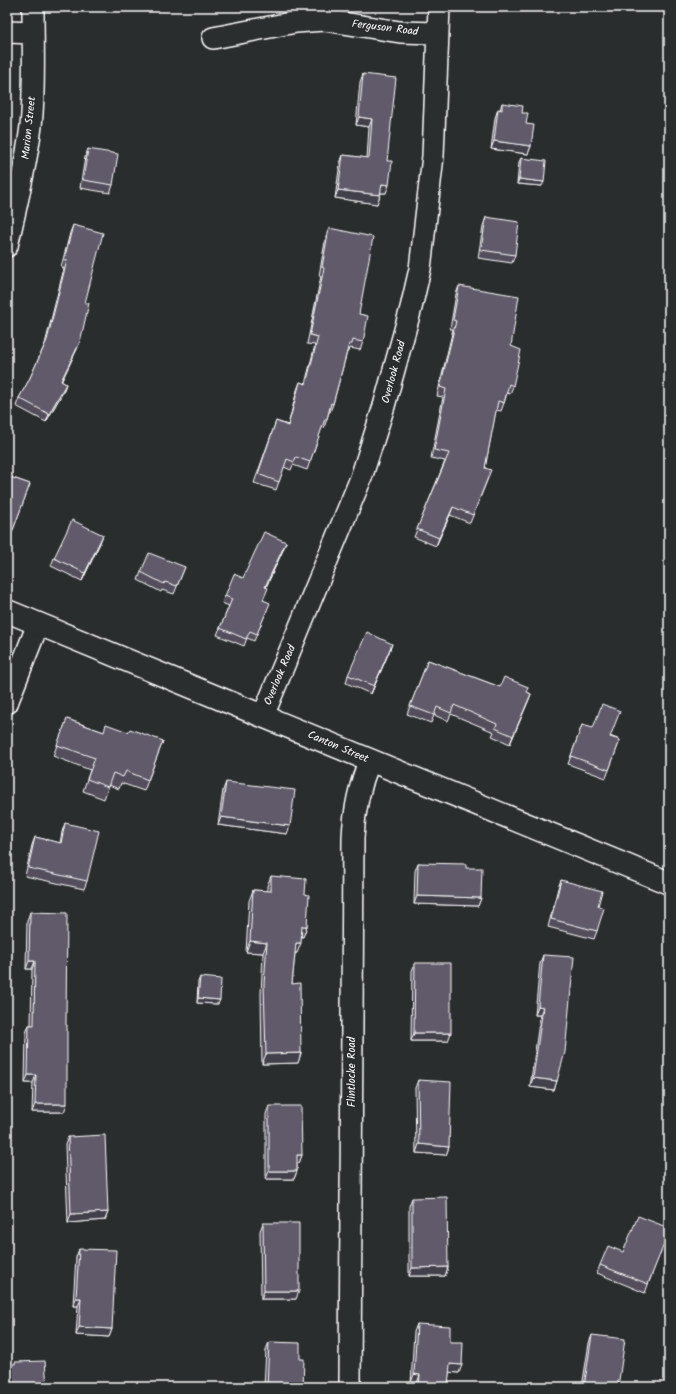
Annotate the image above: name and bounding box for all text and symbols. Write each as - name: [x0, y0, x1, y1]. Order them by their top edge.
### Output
- street label: Ferguson Road: [351, 15, 420, 41]
- street label: Marion Street: [17, 95, 41, 160]
- street label: Overlook Road: [377, 338, 411, 405]
- street label: Overlook Road: [259, 641, 301, 708]
- street label: Canton Street: [305, 726, 372, 768]
- street label: Flintlocke Road: [343, 1036, 361, 1107]

